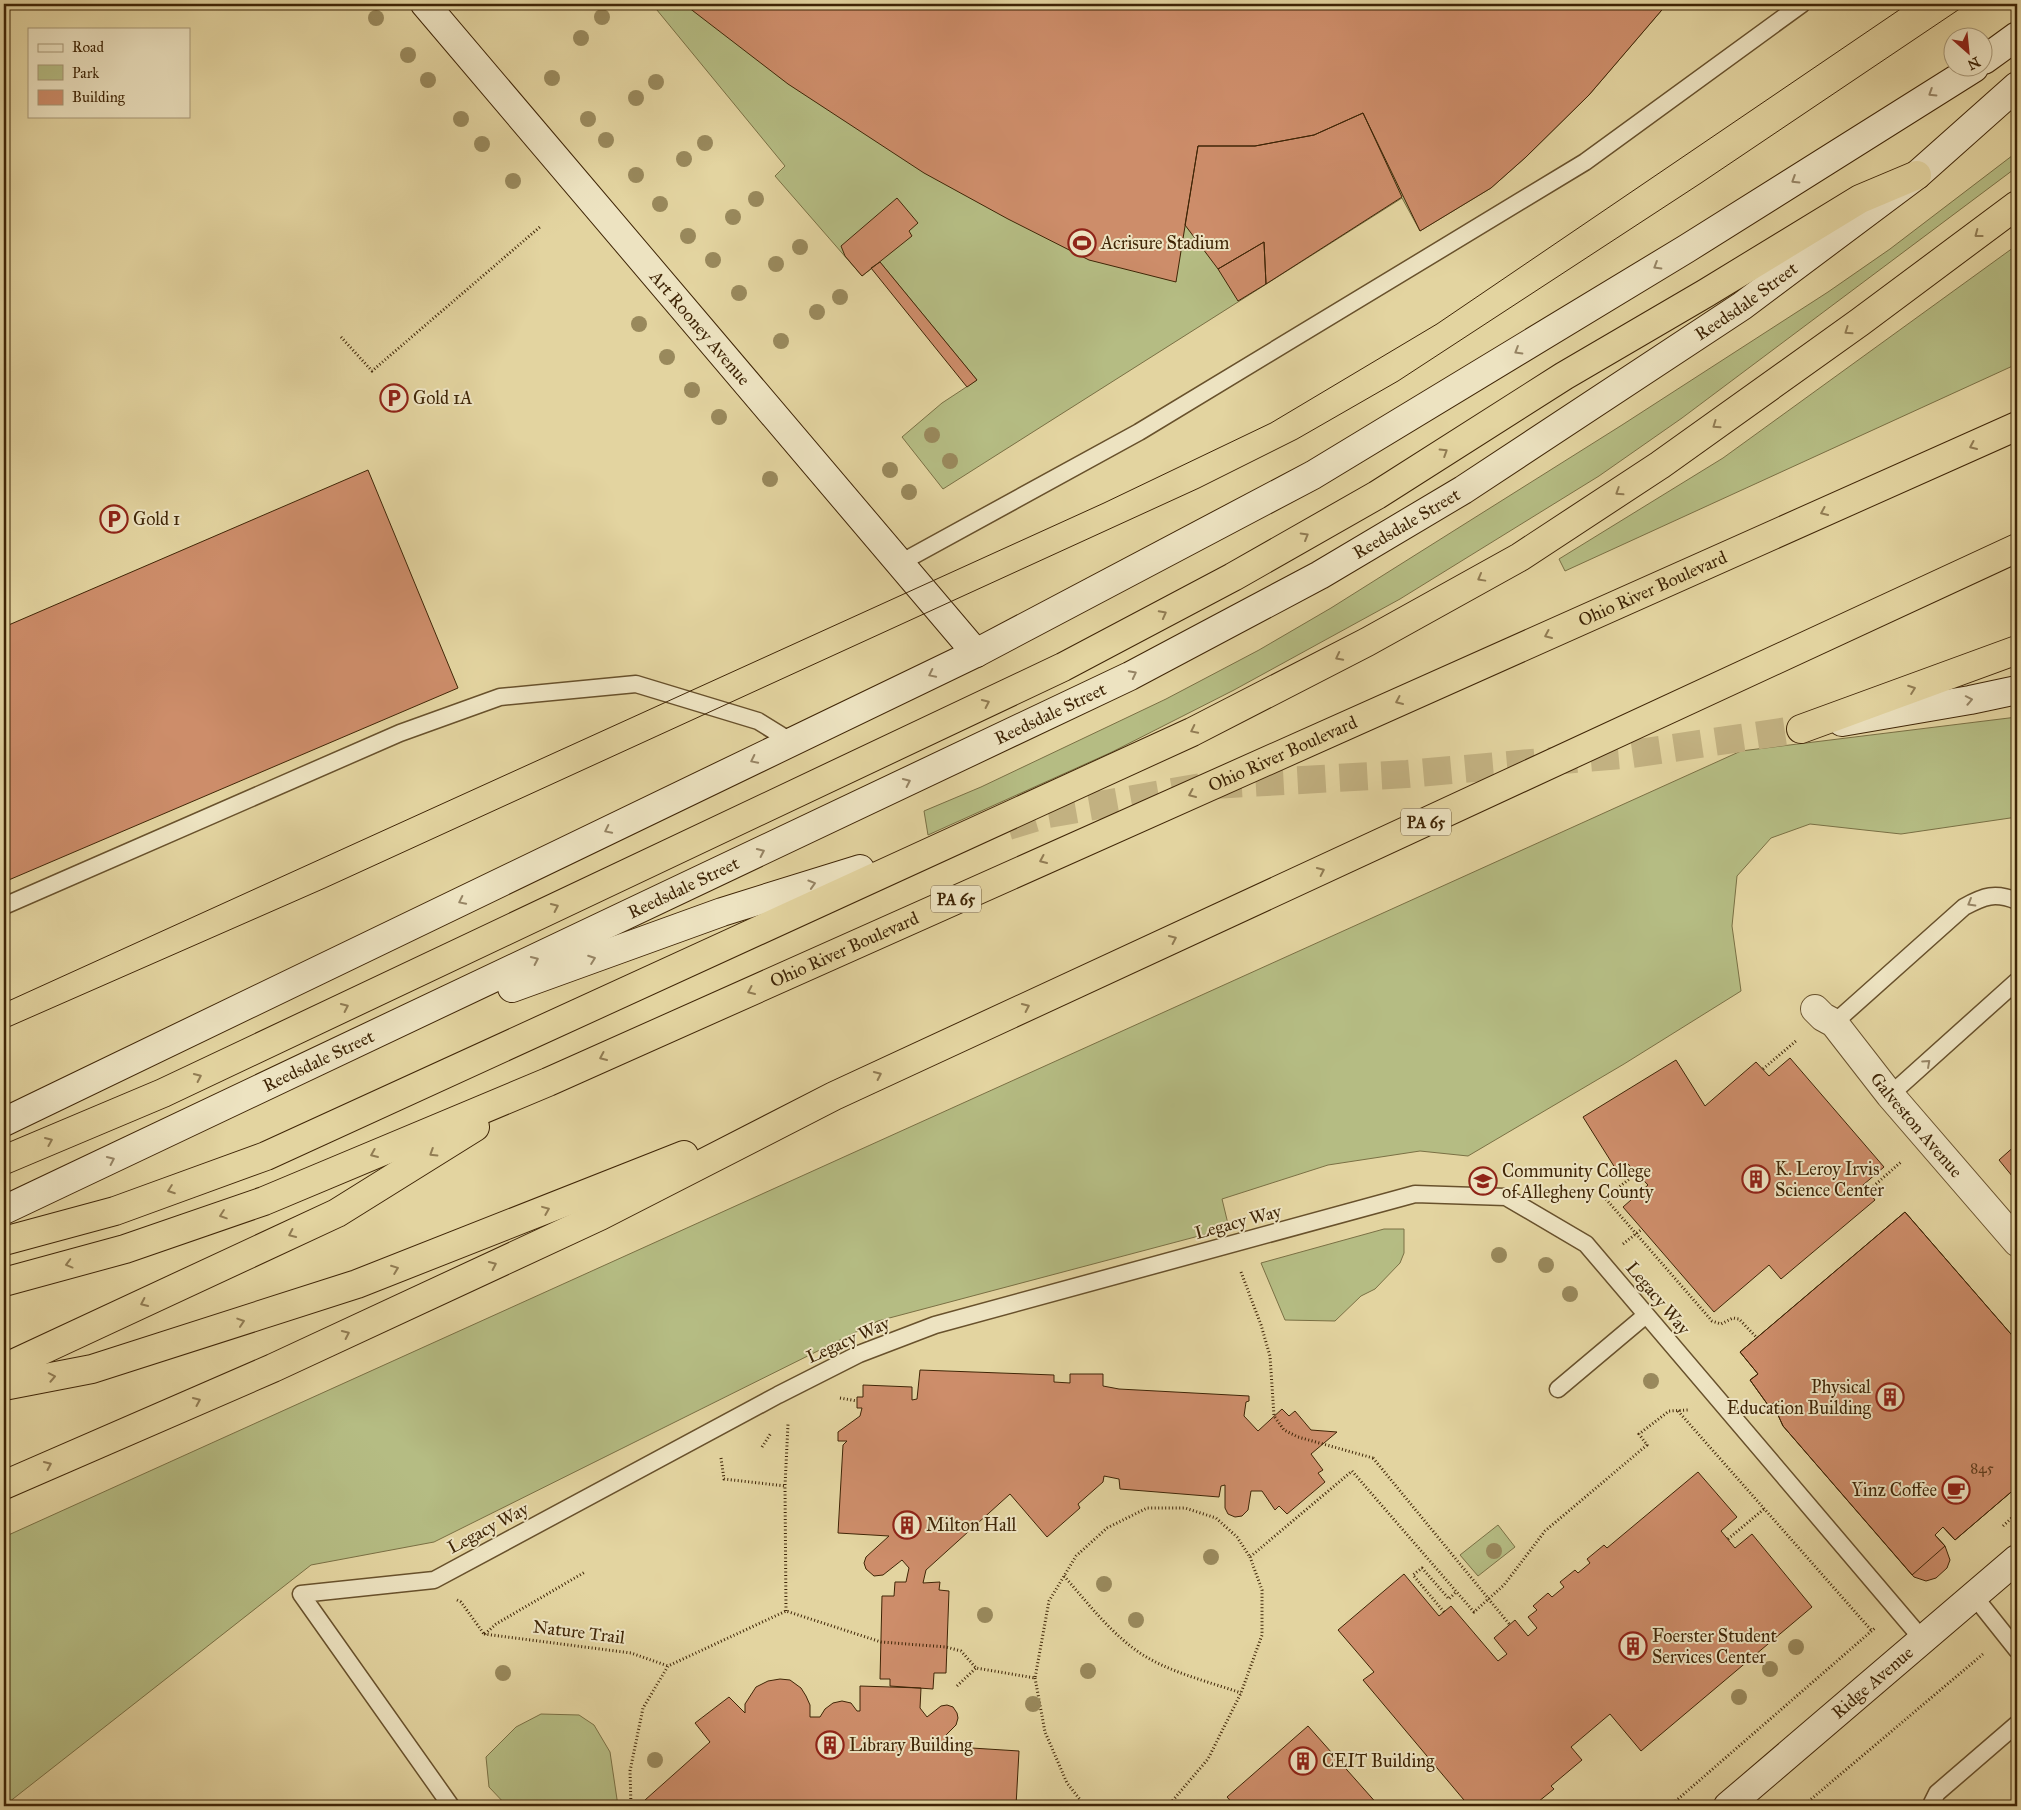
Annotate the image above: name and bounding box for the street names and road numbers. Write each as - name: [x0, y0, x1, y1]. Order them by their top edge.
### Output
- street label: Reedsdale Street: [1691, 257, 1802, 345]
- street label: Art Rooney Avenue: [645, 265, 755, 390]
- street label: Reedsdale Street: [1349, 483, 1465, 564]
- street label: Ohio River Boulevard: [1575, 546, 1730, 632]
- street label: Reedsdale Street: [991, 678, 1110, 750]
- street label: Ohio River Boulevard: [1205, 711, 1360, 797]
- road number: PA 65: [1401, 809, 1451, 836]
- street label: Reedsdale Street: [624, 852, 743, 924]
- road number: PA 65: [931, 886, 981, 912]
- street label: Ohio River Boulevard: [767, 907, 922, 992]
- street label: Reedsdale Street: [259, 1025, 378, 1097]
- street label: Galveston Avenue: [1866, 1068, 1967, 1182]
- street label: Legacy Way: [1192, 1200, 1285, 1245]
- street label: Legacy Way: [1620, 1257, 1695, 1340]
- street label: Legacy Way: [803, 1312, 894, 1369]
- street label: Legacy Way: [444, 1497, 533, 1559]
- street label: Nature Trail: [532, 1615, 626, 1649]
- street label: Ridge Avenue: [1827, 1642, 1918, 1724]

